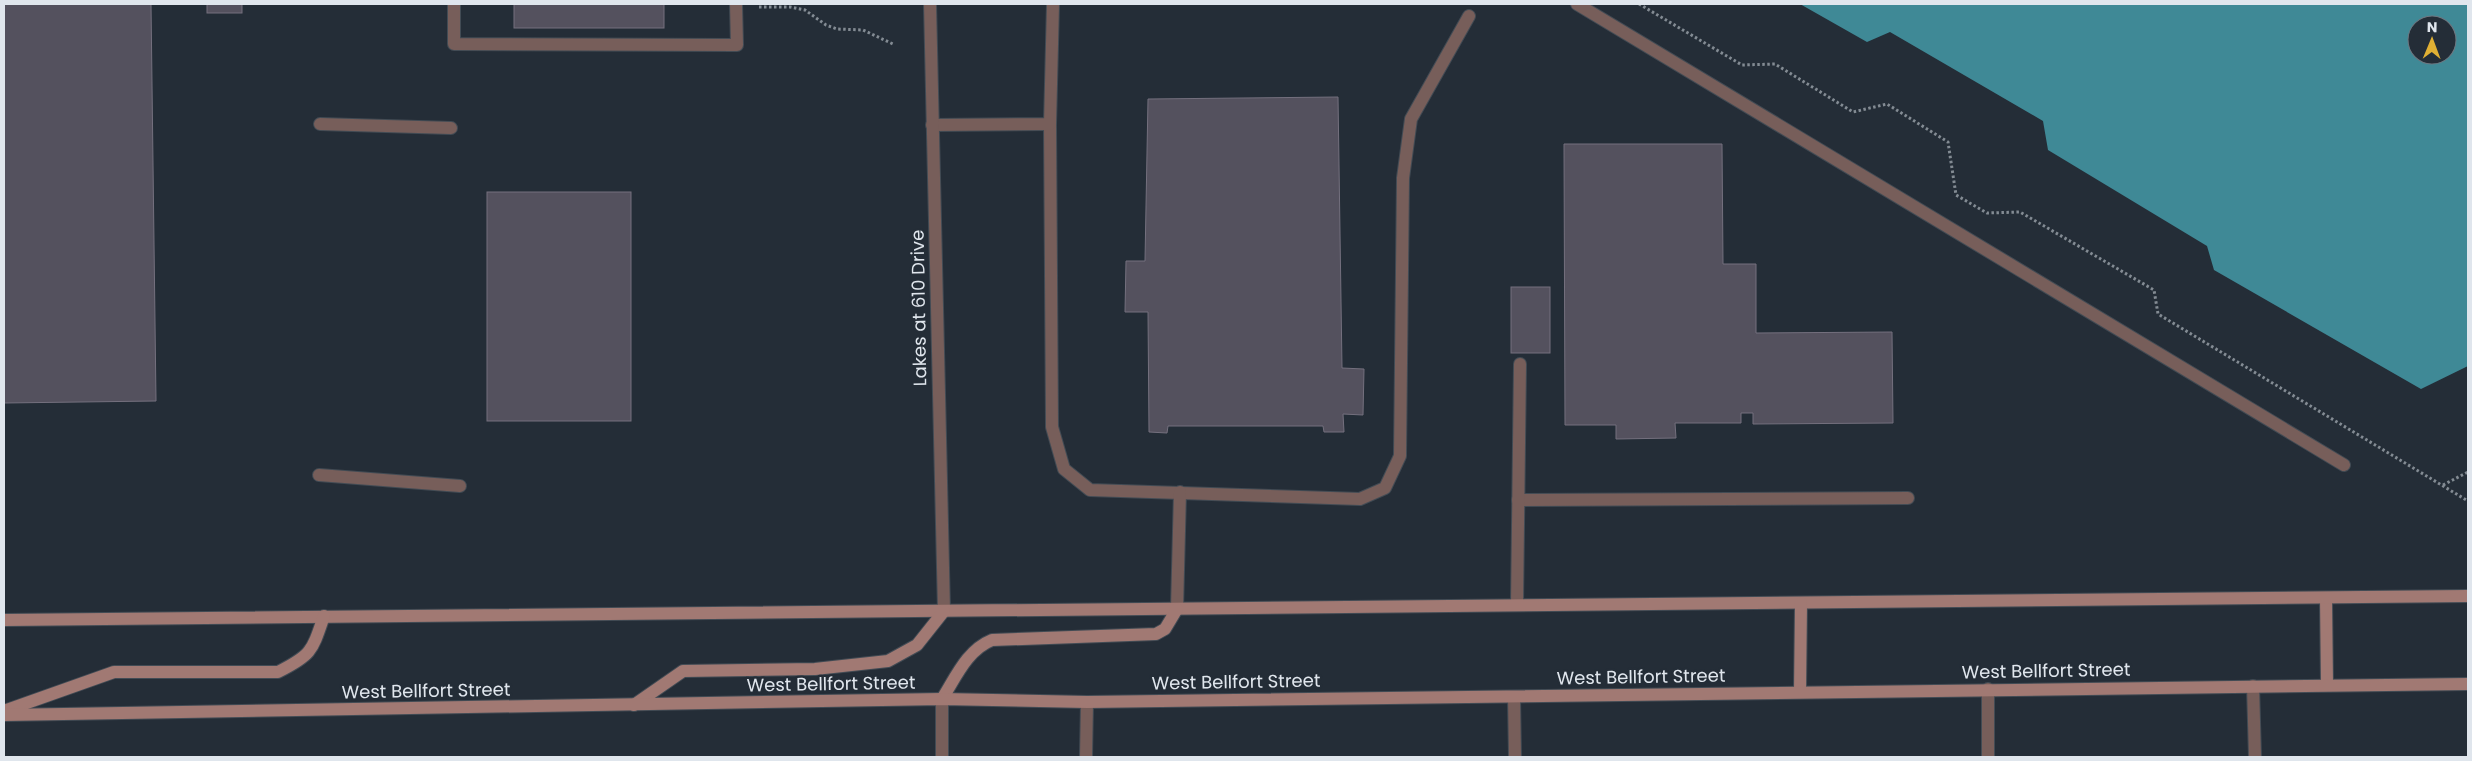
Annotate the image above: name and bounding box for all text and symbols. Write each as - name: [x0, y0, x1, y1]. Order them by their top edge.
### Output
- north arrow: [2407, 15, 2457, 65]
- text: N: [2427, 17, 2438, 37]
- street label: Lakes at 610 Drive: [905, 230, 932, 386]
- street label: West Bellfort Street: [1961, 657, 2131, 684]
- street label: West Bellfort Street: [1556, 663, 1726, 690]
- street label: West Bellfort Street: [1151, 668, 1321, 695]
- street label: West Bellfort Street: [746, 670, 916, 697]
- street label: West Bellfort Street: [341, 677, 511, 704]

